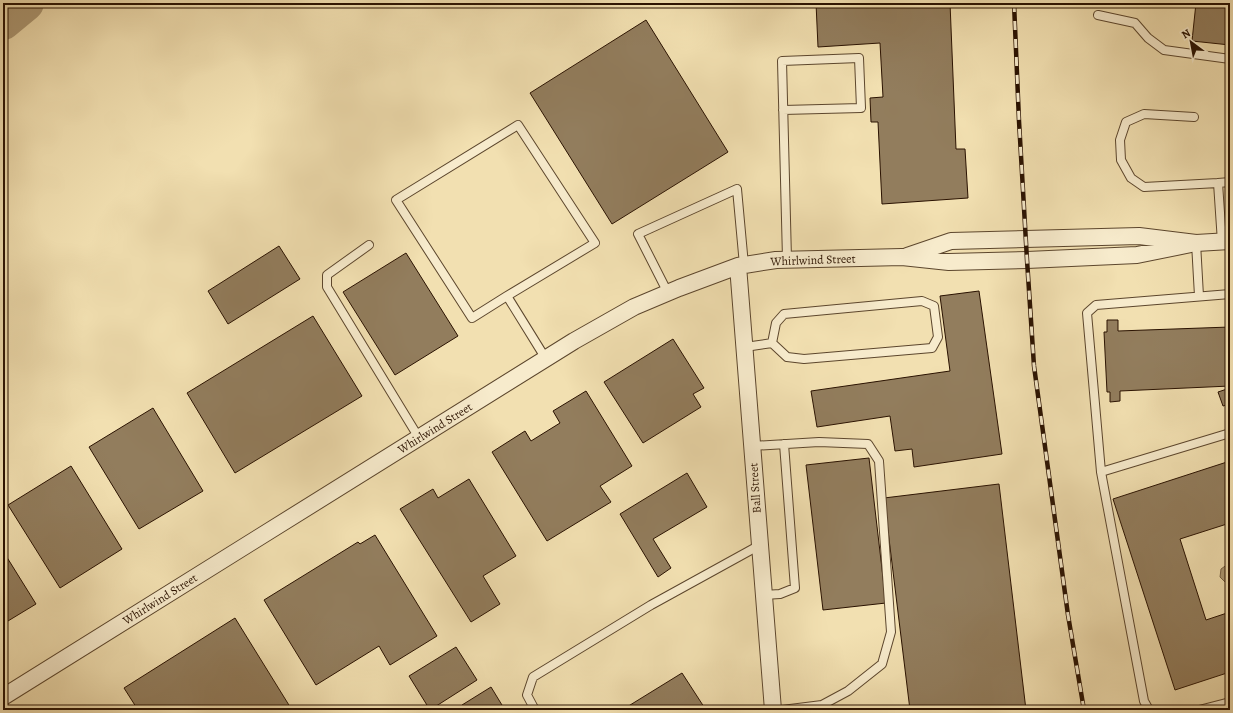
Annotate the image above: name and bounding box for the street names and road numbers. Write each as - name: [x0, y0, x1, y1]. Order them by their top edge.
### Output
- street label: Whirlwind Street: [769, 251, 856, 270]
- street label: Whirlwind Street: [394, 399, 475, 458]
- street label: Ball Street: [745, 462, 765, 514]
- street label: Whirlwind Street: [119, 570, 200, 629]

